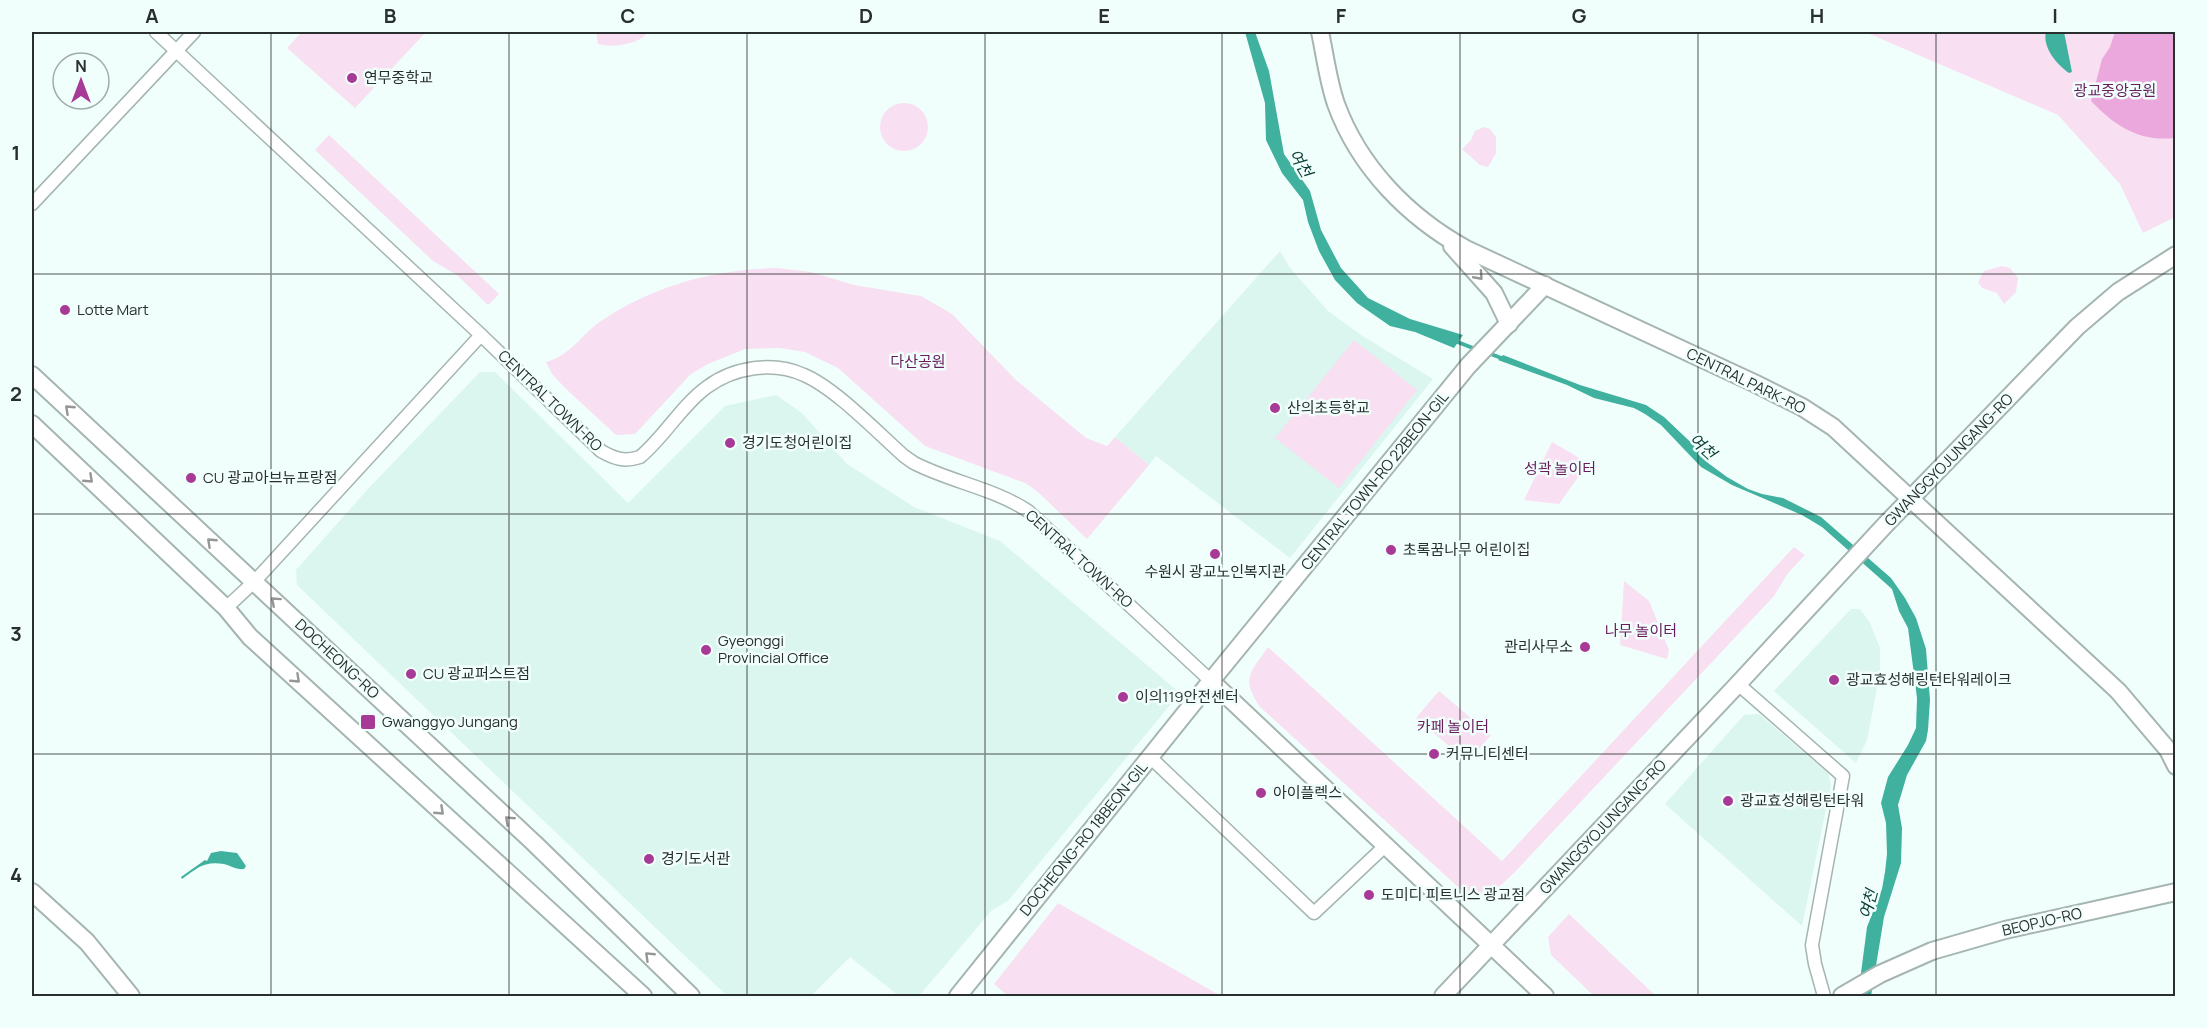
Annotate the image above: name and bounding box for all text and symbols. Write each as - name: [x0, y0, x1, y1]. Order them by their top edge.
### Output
- text: A: [145, 2, 159, 29]
- text: B: [384, 2, 397, 29]
- text: C: [621, 2, 635, 29]
- text: D: [859, 2, 873, 29]
- text: E: [1098, 2, 1110, 29]
- text: F: [1336, 2, 1347, 29]
- text: G: [1572, 2, 1587, 29]
- text: H: [1810, 2, 1824, 29]
- text: I: [2052, 2, 2058, 29]
- north arrow: [51, 51, 111, 111]
- text: N: [75, 55, 87, 77]
- place label: 연무중학교: [364, 67, 433, 88]
- marker: 연무중학교: [345, 71, 359, 85]
- park label: 광교중앙공원: [2074, 80, 2156, 101]
- text: 1: [12, 139, 20, 166]
- water label: 여천: [1284, 145, 1319, 183]
- one-way arrow: [1472, 270, 1483, 280]
- place label: Lotte Mart: [77, 299, 149, 320]
- marker: Lotte Mart: [58, 303, 72, 317]
- street label: CENTRAL PARK-RO: [1683, 343, 1809, 419]
- street label: CENTRAL TOWN-RO: [494, 345, 607, 456]
- park label: 다산공원: [890, 351, 946, 372]
- text: 2: [10, 380, 22, 407]
- street label: CENTRAL TOWN-RO 22BEON-GIL: [1296, 387, 1454, 574]
- street label: GWANGGYOJUNGANG-RO: [1880, 389, 2018, 531]
- place label: 산의초등학교: [1287, 397, 1370, 418]
- marker: 산의초등학교: [1268, 401, 1282, 415]
- one-way arrow: [65, 406, 76, 417]
- water label: 여천: [1685, 428, 1723, 466]
- place label: 경기도청어린이집: [742, 432, 852, 453]
- marker: 경기도청어린이집: [723, 436, 737, 450]
- park label: 성곽 놀이터: [1524, 458, 1596, 479]
- place label: CU 광교아브뉴프랑점: [203, 467, 338, 488]
- marker: CU 광교아브뉴프랑점: [184, 471, 198, 485]
- one-way arrow: [83, 472, 93, 483]
- street label: CENTRAL TOWN-RO: [1021, 505, 1138, 613]
- one-way arrow: [208, 539, 219, 550]
- place label: 초록꿈나무 어린이집: [1403, 539, 1530, 560]
- marker: 초록꿈나무 어린이집: [1384, 543, 1398, 557]
- marker: 수원시 광교노인복지관: [1208, 547, 1222, 561]
- place label: 수원시 광교노인복지관: [1144, 561, 1286, 582]
- one-way arrow: [271, 597, 282, 608]
- street label: DOCHEONG-RO: [291, 614, 384, 703]
- text: 3: [10, 620, 22, 647]
- park label: 나무 놀이터: [1605, 620, 1677, 641]
- place label: Gyeonggi Provincial Office: [718, 630, 829, 668]
- place label: 관리사무소: [1504, 636, 1573, 657]
- marker: 관리사무소: [1578, 640, 1592, 654]
- marker: Gyeonggi Provincial Office: [699, 643, 713, 657]
- place label: CU 광교퍼스트점: [423, 663, 530, 684]
- marker: CU 광교퍼스트점: [404, 667, 418, 681]
- place label: 광교효성해링턴타워레이크: [1846, 669, 2012, 690]
- one-way arrow: [290, 672, 300, 683]
- marker: 광교효성해링턴타워레이크: [1827, 673, 1841, 687]
- place label: 이의119안전센터: [1135, 686, 1239, 707]
- marker: 이의119안전센터: [1116, 690, 1130, 704]
- place label: Gwanggyo Jungang: [382, 711, 518, 732]
- marker: Gwanggyo Jungang: [359, 713, 377, 731]
- park label: 카페 놀이터: [1417, 716, 1489, 737]
- place label: 커뮤니티센터: [1446, 743, 1529, 764]
- marker: 커뮤니티센터: [1427, 747, 1441, 761]
- street label: GWANGGYOJUNGANG-RO: [1535, 755, 1671, 899]
- street label: DOCHEONG-RO 18BEON-GIL: [1015, 757, 1153, 920]
- place label: 아이플렉스: [1273, 782, 1342, 803]
- marker: 아이플렉스: [1254, 786, 1268, 800]
- place label: 광교효성해링턴타워: [1740, 790, 1864, 811]
- marker: 광교효성해링턴타워: [1721, 794, 1735, 808]
- one-way arrow: [433, 804, 444, 815]
- one-way arrow: [506, 816, 516, 827]
- place label: 경기도서관: [661, 848, 730, 869]
- marker: 경기도서관: [642, 852, 656, 866]
- text: 4: [10, 861, 22, 888]
- place label: 도미디 피트니스 광교점: [1381, 884, 1525, 905]
- water label: 여천: [1854, 885, 1883, 921]
- marker: 도미디 피트니스 광교점: [1362, 888, 1376, 902]
- street label: BEOPJO-RO: [2000, 902, 2084, 941]
- one-way arrow: [646, 952, 657, 963]

